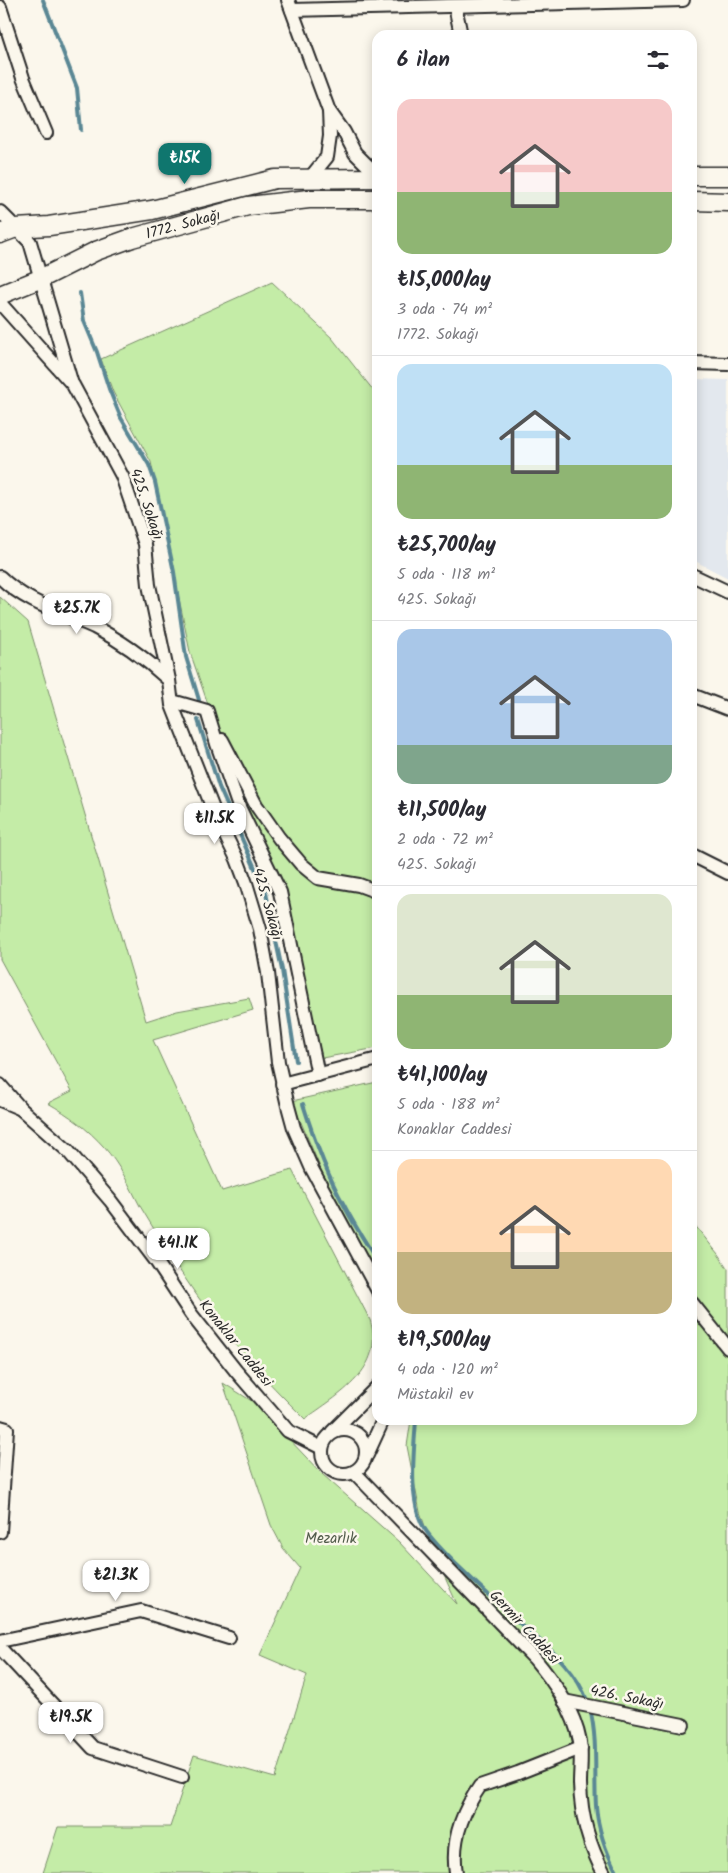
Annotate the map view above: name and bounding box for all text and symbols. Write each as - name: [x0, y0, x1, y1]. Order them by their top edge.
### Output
- text: 6 ilan: [397, 44, 450, 77]
- icon: filters: [644, 46, 672, 74]
- icon: home: [490, 131, 580, 221]
- pin: ₺15K: [155, 142, 215, 185]
- text: ₺15K: [169, 146, 201, 171]
- street label: 1772. Sokağı: [143, 203, 223, 246]
- text: ₺15,000/ay: [397, 264, 491, 297]
- text: 3 oda · 74 m²: [397, 297, 492, 322]
- text: 1772. Sokağı: [397, 322, 479, 347]
- icon: home: [490, 397, 580, 487]
- street label: 425. Sokağı: [123, 465, 170, 543]
- text: ₺25,700/ay: [397, 529, 496, 562]
- text: 5 oda · 118 m²: [397, 562, 495, 587]
- text: 425. Sokağı: [397, 587, 476, 612]
- pin: ₺25.7K: [36, 592, 118, 635]
- text: ₺25.7K: [53, 596, 101, 621]
- icon: home: [490, 662, 580, 752]
- text: ₺11,500/ay: [397, 794, 487, 827]
- pin: ₺11.5K: [174, 802, 256, 845]
- text: ₺11.5K: [195, 806, 235, 831]
- text: 2 oda · 72 m²: [397, 827, 493, 852]
- text: 425. Sokağı: [397, 852, 476, 877]
- street label: 425. Sokağı: [245, 865, 289, 943]
- icon: home: [490, 927, 580, 1017]
- text: ₺41,100/ay: [397, 1059, 487, 1092]
- text: 5 oda · 188 m²: [397, 1092, 500, 1117]
- text: Konaklar Caddesi: [397, 1117, 511, 1142]
- icon: home: [490, 1192, 580, 1282]
- pin: ₺41.1K: [137, 1228, 219, 1270]
- text: ₺41.1K: [158, 1231, 198, 1256]
- street label: Konaklar Caddesi: [192, 1294, 279, 1394]
- text: ₺19,500/ay: [397, 1324, 491, 1357]
- text: 4 oda · 120 m²: [397, 1357, 498, 1382]
- text: Müstakil ev: [397, 1382, 473, 1407]
- park label: Mezarlık: [305, 1527, 358, 1551]
- pin: ₺21.3K: [75, 1560, 157, 1602]
- text: ₺21.3K: [93, 1563, 139, 1588]
- street label: Germir Caddesi: [483, 1585, 566, 1672]
- street label: 426. Sokağı: [588, 1679, 666, 1717]
- pin: ₺19.5K: [30, 1702, 112, 1744]
- text: ₺19.5K: [49, 1705, 93, 1730]

